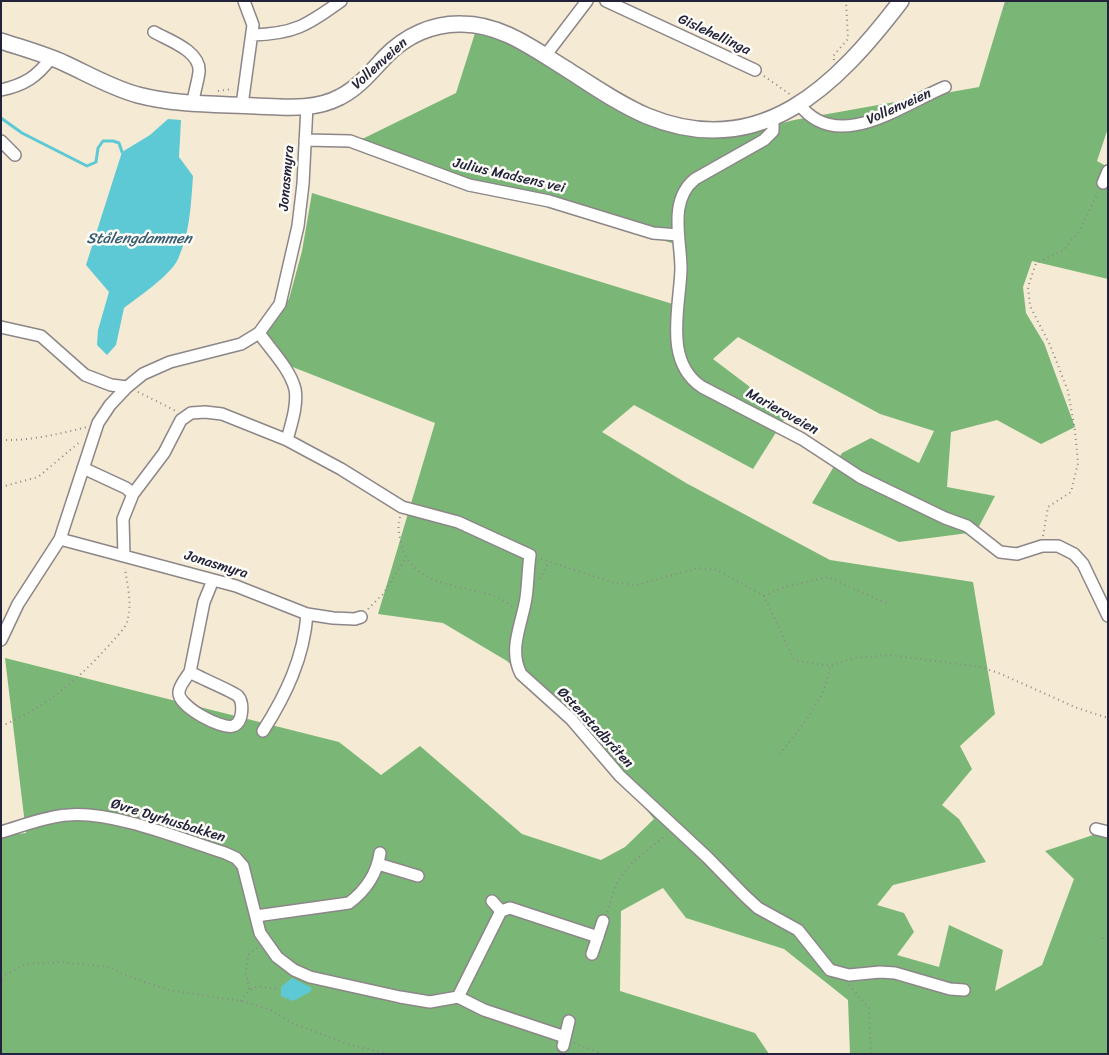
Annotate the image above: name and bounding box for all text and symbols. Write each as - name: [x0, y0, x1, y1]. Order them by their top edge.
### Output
- street label: Gislehellinga: [675, 11, 753, 59]
- street label: Vollenveien: [349, 35, 411, 93]
- street label: Vollenveien: [864, 85, 934, 129]
- street label: Jonasmyra: [276, 145, 298, 211]
- street label: Julius Madsens vei: [451, 155, 567, 197]
- water label: Stålengdammen: [87, 230, 191, 248]
- street label: Marieroveien: [743, 385, 821, 439]
- street label: Jonasmyra: [182, 547, 250, 583]
- street label: Østenstadbråten: [553, 684, 637, 772]
- street label: Øvre Dyrhusbakken: [109, 796, 227, 846]

